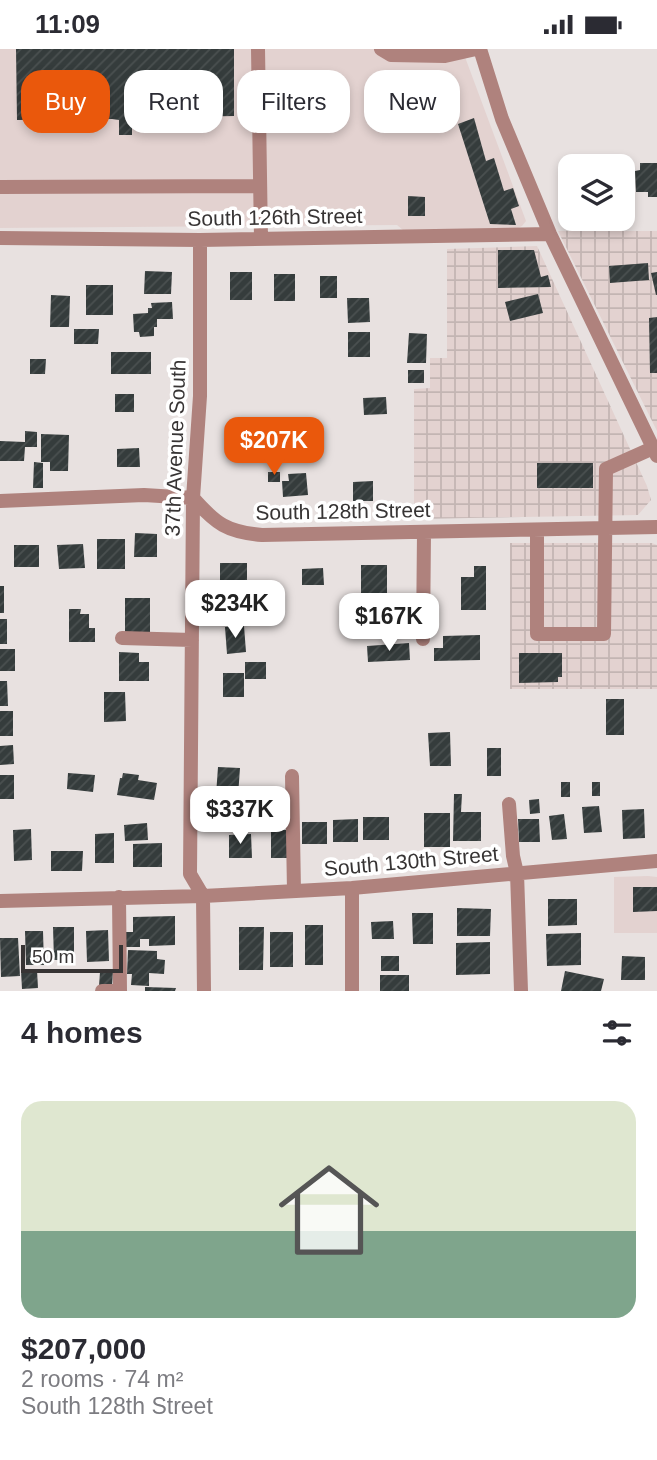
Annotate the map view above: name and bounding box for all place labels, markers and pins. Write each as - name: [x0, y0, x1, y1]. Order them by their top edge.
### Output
- pin: $207K: [225, 417, 323, 477]
- pin: $234K: [186, 581, 284, 640]
- pin: $167K: [340, 593, 438, 653]
- pin: $337K: [191, 787, 289, 846]

